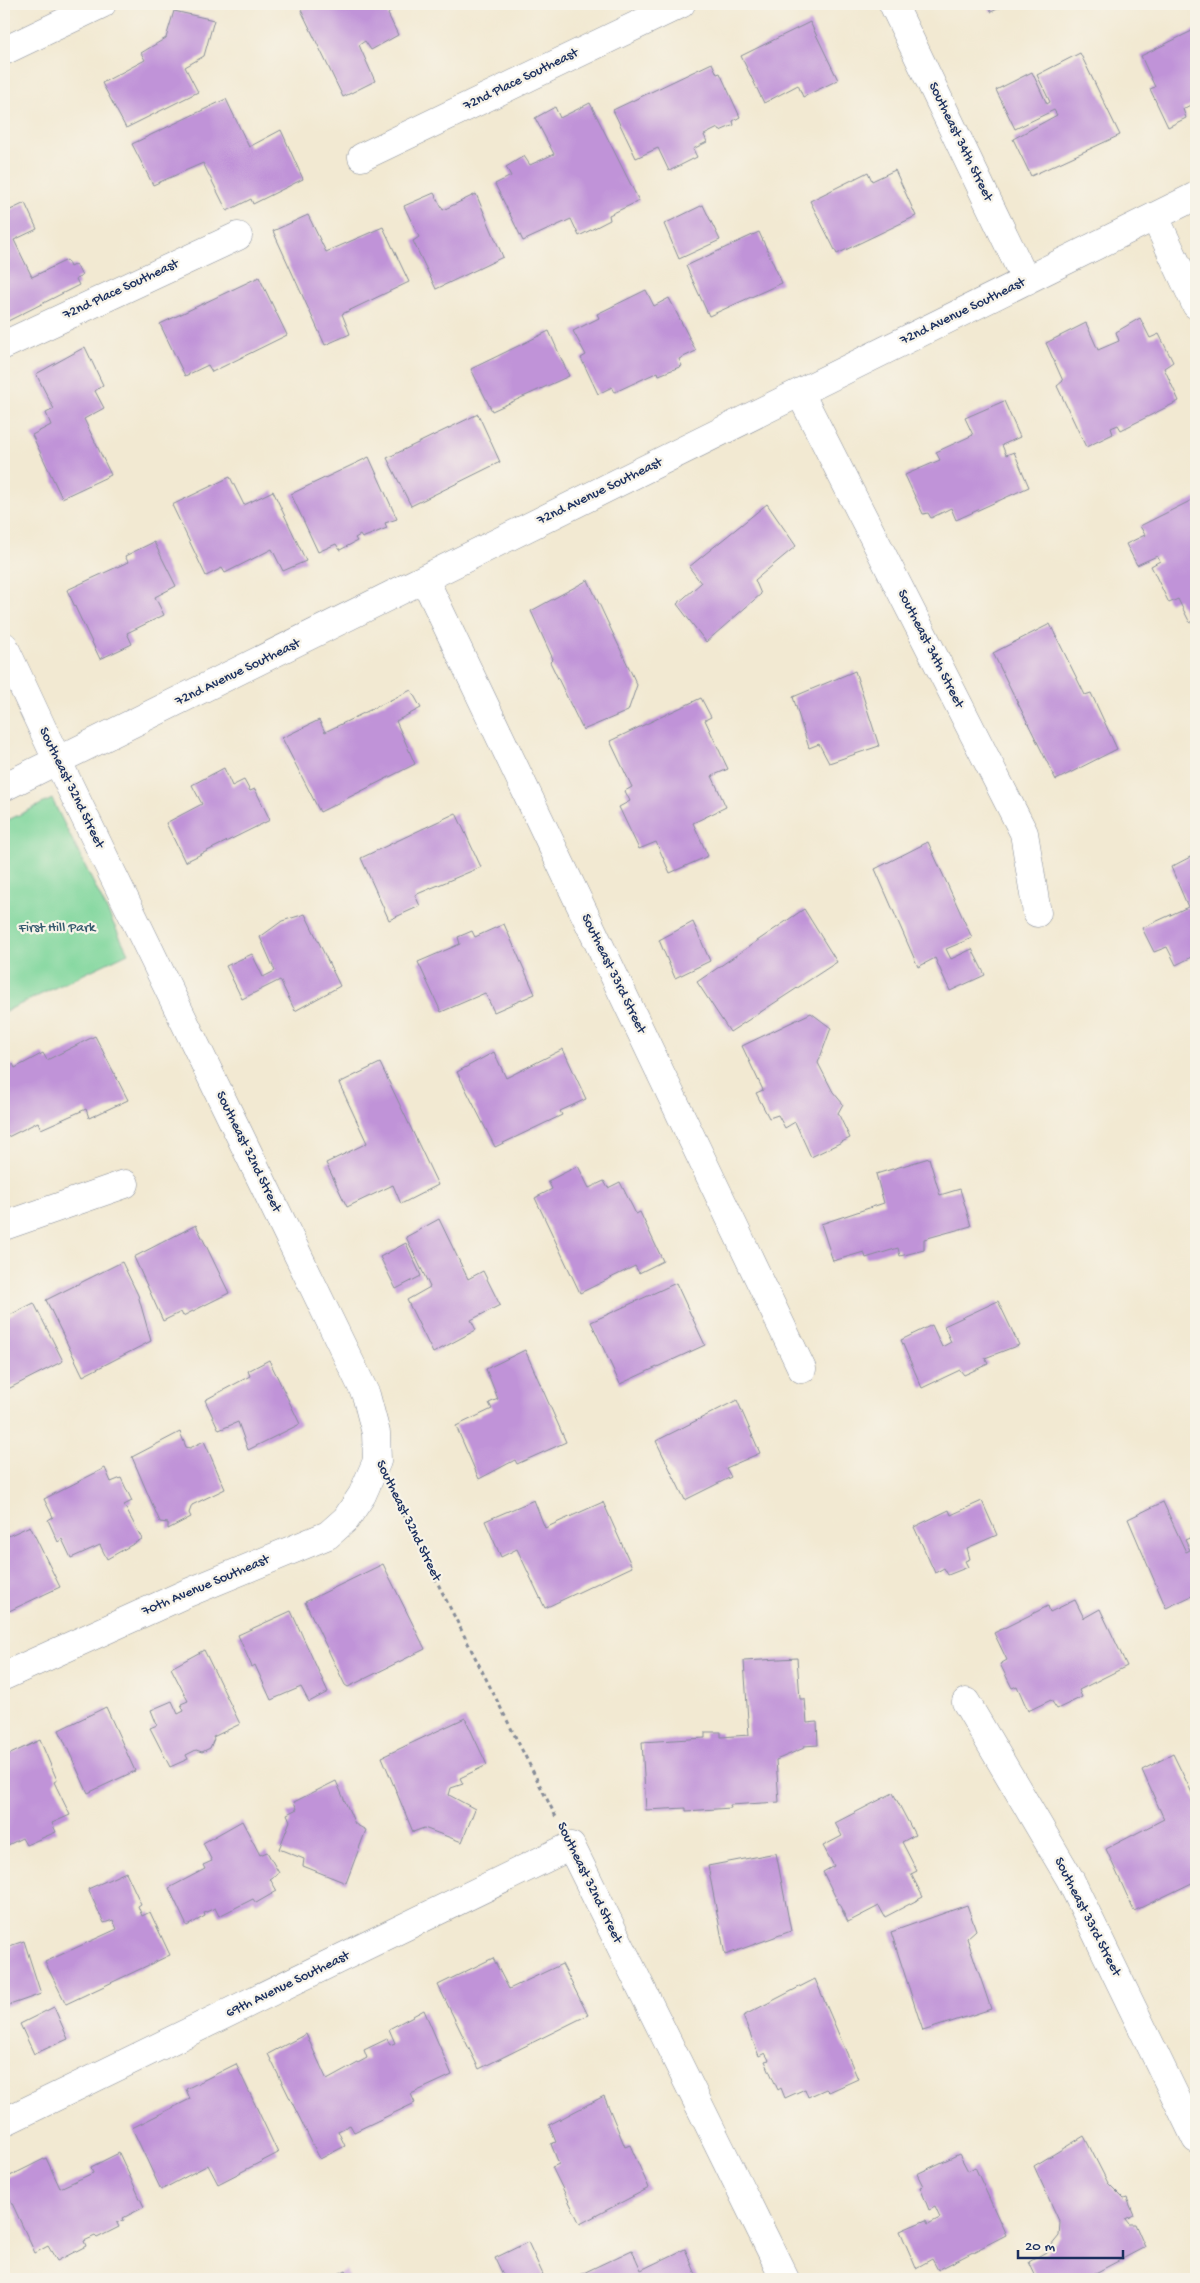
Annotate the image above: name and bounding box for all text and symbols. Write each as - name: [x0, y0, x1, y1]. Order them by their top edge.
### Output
- street label: 72nd Place Southeast: [460, 44, 582, 116]
- street label: Southeast 34th Street: [924, 80, 997, 206]
- street label: 72nd Place Southeast: [60, 255, 183, 325]
- street label: 72nd Avenue Southeast: [897, 274, 1030, 350]
- street label: 72nd Avenue Southeast: [534, 454, 667, 530]
- street label: Southeast 34th Street: [893, 587, 968, 712]
- street label: 72nd Avenue Southeast: [172, 635, 305, 711]
- street label: Southeast 32nd Street: [34, 725, 108, 852]
- street label: Southeast 33rd Street: [577, 911, 650, 1038]
- park label: First Hill Park: [18, 920, 97, 937]
- street label: Southeast 32nd Street: [211, 1089, 285, 1216]
- street label: Southeast 32nd Street: [371, 1458, 445, 1585]
- street label: 70th Avenue Southeast: [139, 1551, 273, 1621]
- street label: Southeast 32nd Street: [552, 1820, 626, 1947]
- street label: Southeast 33rd Street: [1050, 1855, 1125, 1980]
- street label: 69th Avenue Southeast: [223, 1947, 354, 2022]
- scale bar: [1018, 2228, 1122, 2260]
- text: 20 m: [1025, 2238, 1055, 2256]

